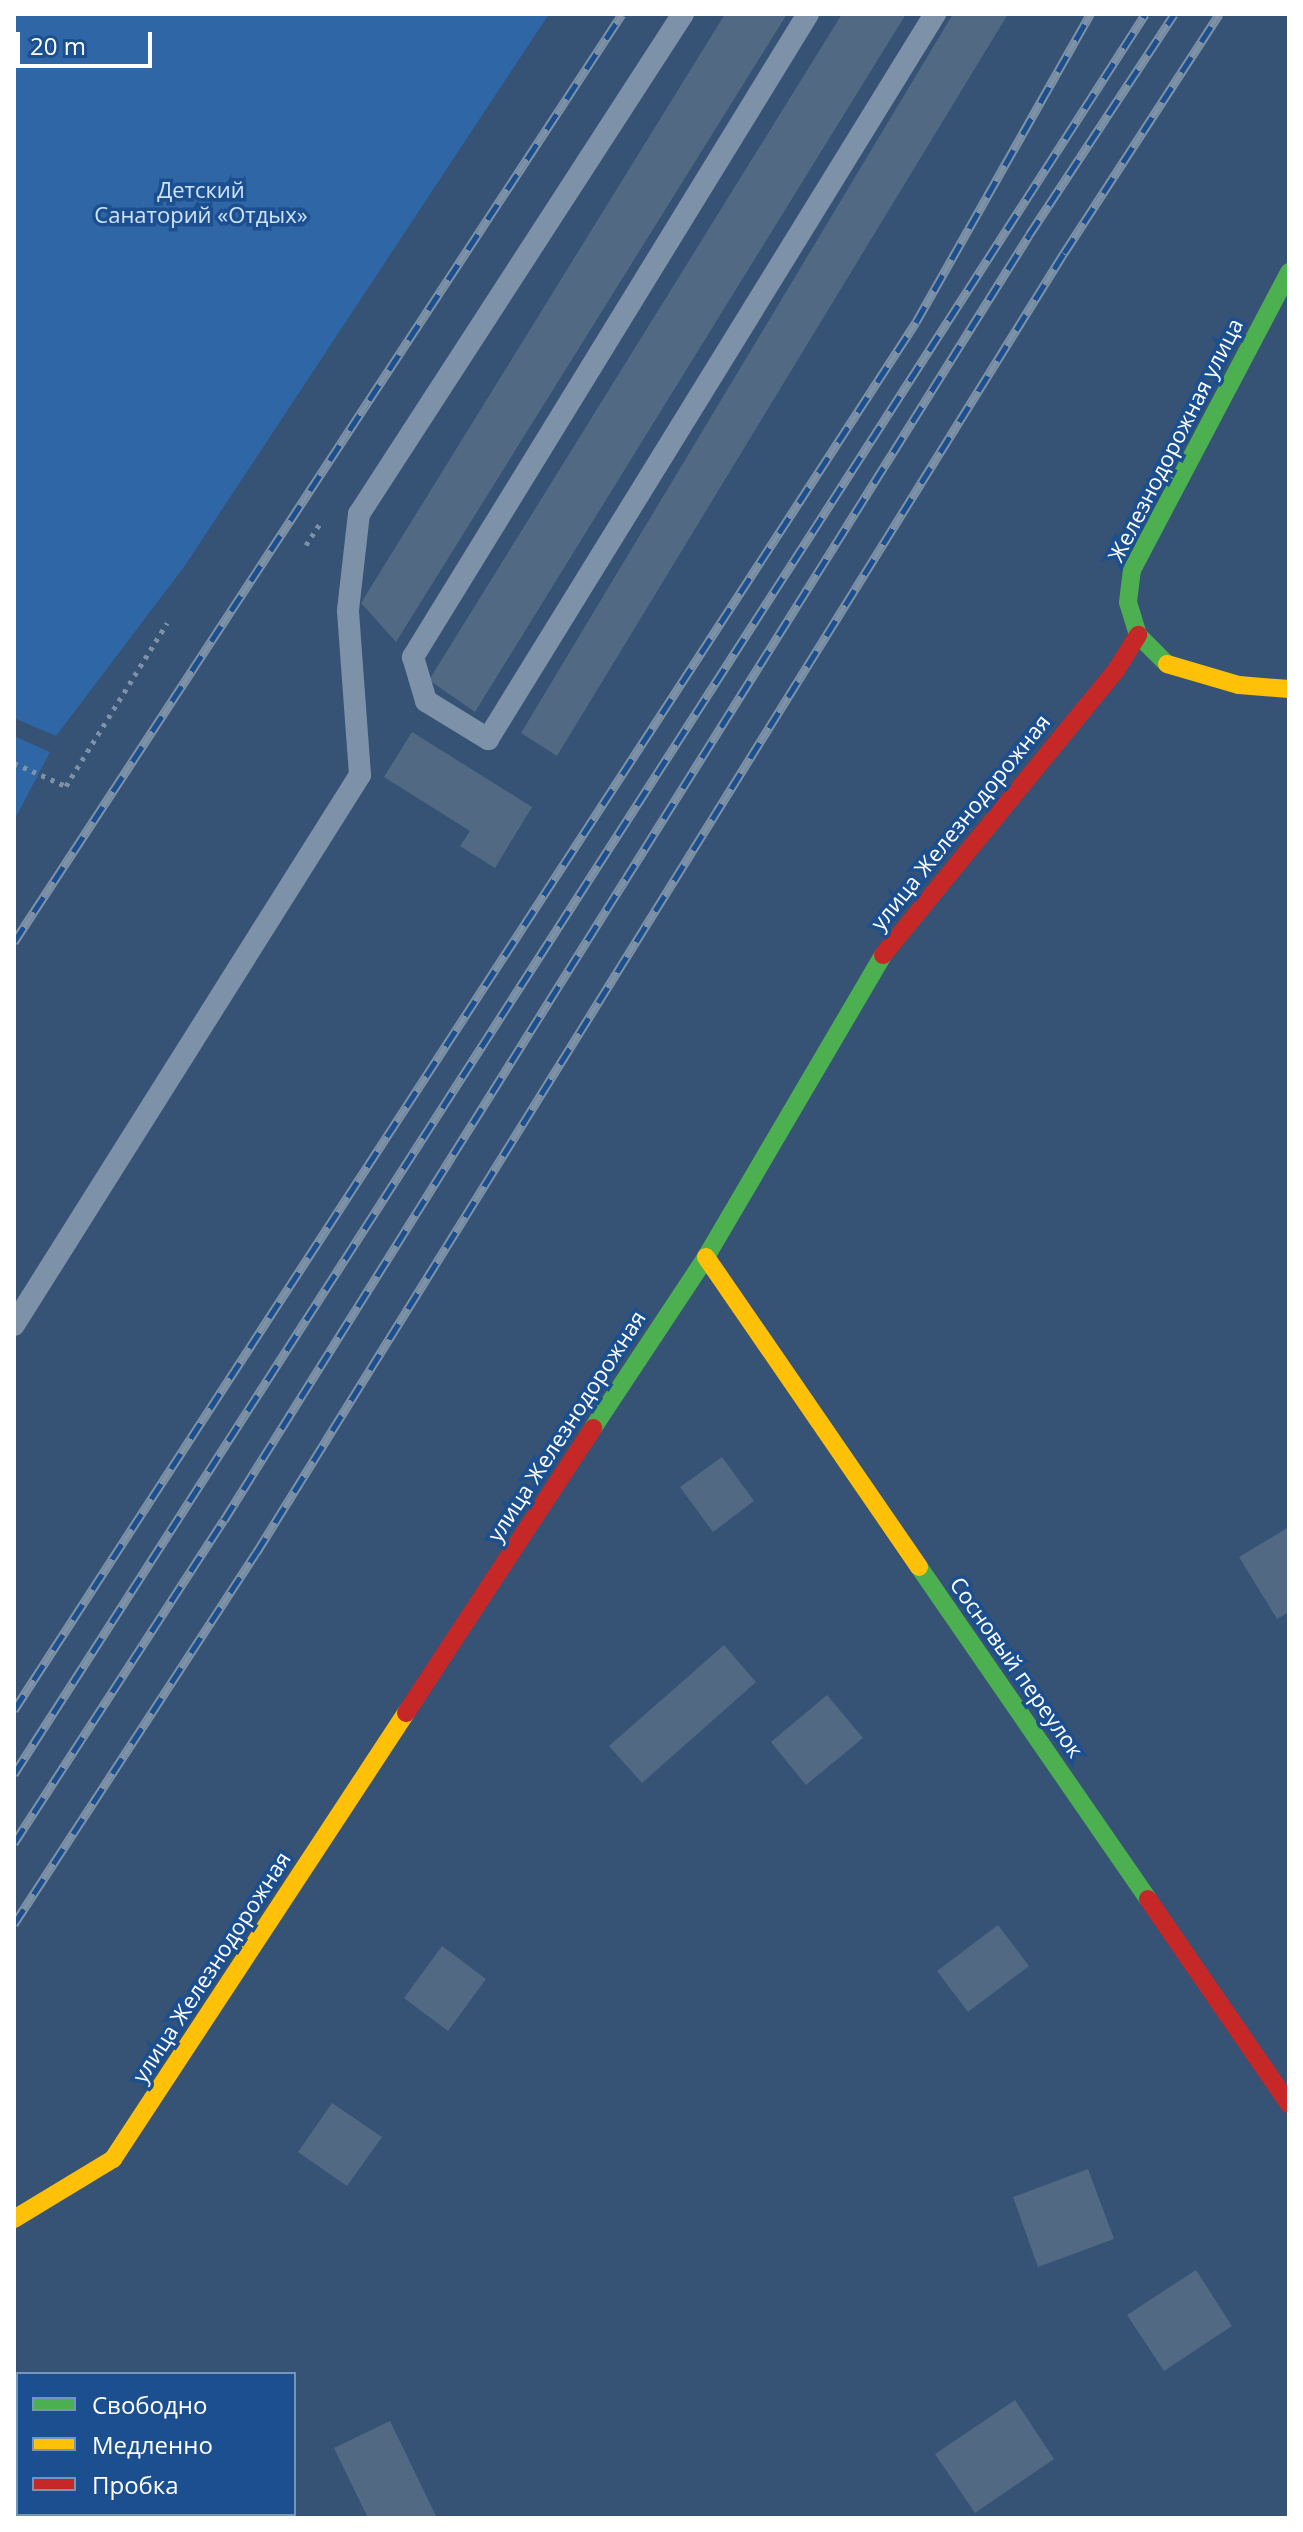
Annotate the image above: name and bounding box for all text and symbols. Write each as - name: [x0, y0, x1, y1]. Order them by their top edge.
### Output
- scale bar: [20, 16, 156, 66]
- text: 20 m: [30, 29, 86, 62]
- park label: Детский Санаторий «Отдых»: [94, 176, 308, 228]
- street label: Железнодорожная улица: [1102, 314, 1248, 566]
- street label: улица Железнодорожная: [865, 709, 1055, 935]
- street label: улица Железнодорожная: [481, 1306, 651, 1546]
- street label: Сосновый переулок: [945, 1572, 1089, 1762]
- street label: улица Железнодорожная: [126, 1847, 296, 2087]
- legend: [16, 2372, 296, 2516]
- text: Свободно: [92, 2388, 207, 2421]
- text: Медленно: [92, 2428, 213, 2461]
- text: Пробка: [92, 2468, 179, 2501]

